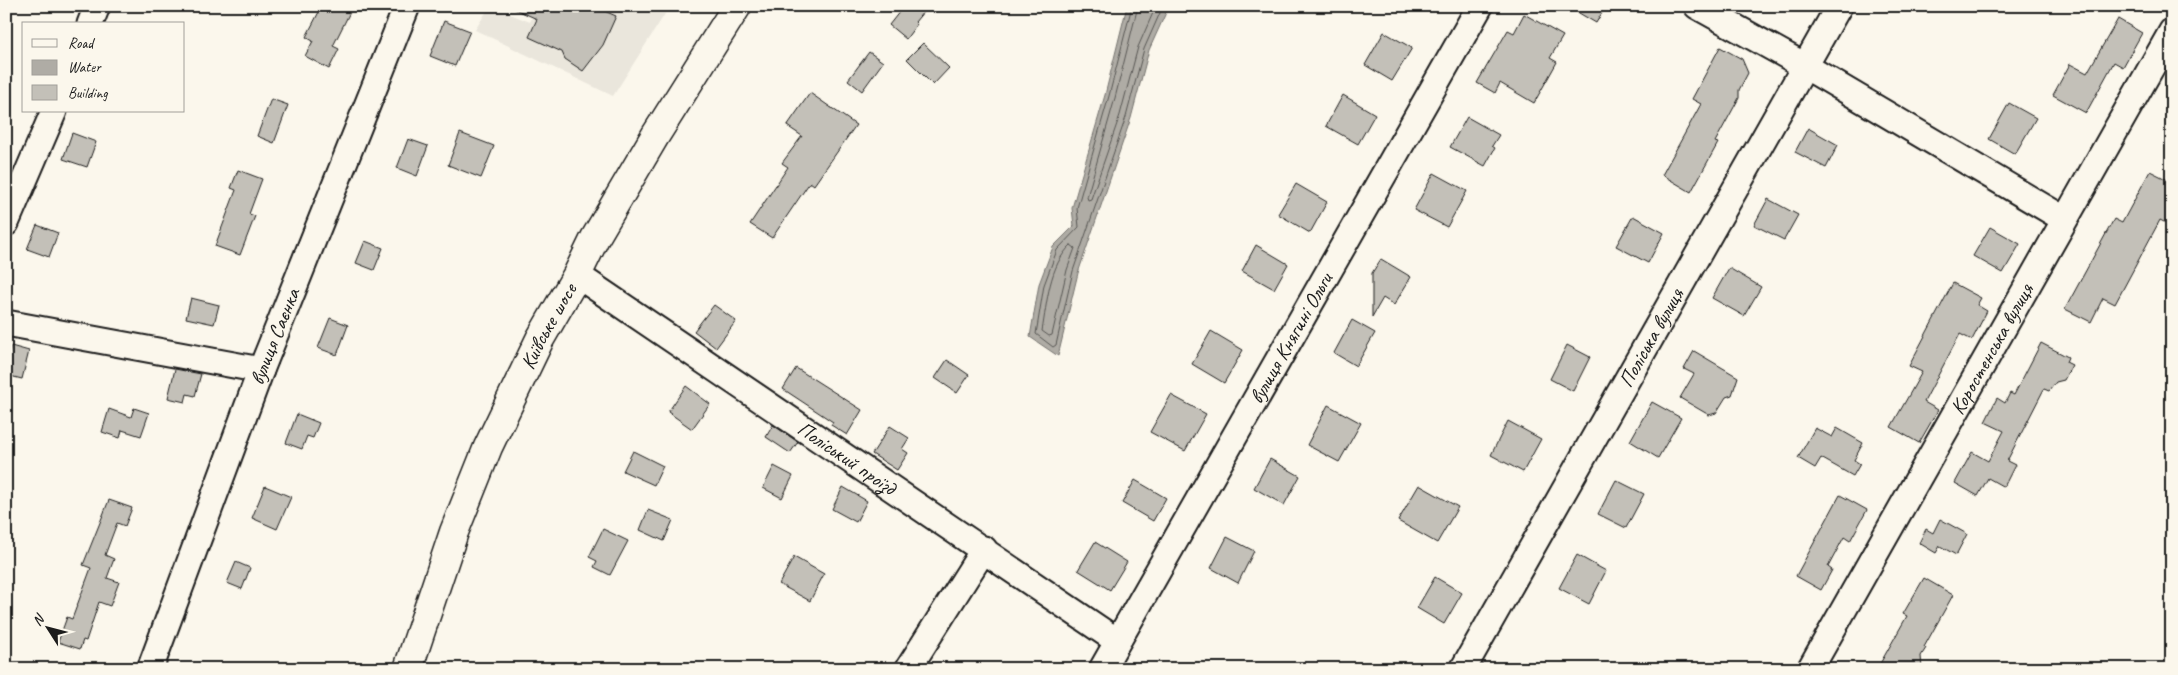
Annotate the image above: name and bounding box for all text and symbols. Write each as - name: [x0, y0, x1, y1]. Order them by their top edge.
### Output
- legend: [22, 22, 185, 112]
- text: Road: [68, 34, 95, 53]
- text: Water: [68, 58, 102, 77]
- text: Building: [68, 84, 108, 103]
- street label: вулиця Княгині Ольги: [1243, 267, 1339, 408]
- street label: Київське шосе: [514, 278, 583, 373]
- street label: Коростенська вулиця: [1944, 278, 2040, 419]
- street label: Поліська вулиця: [1613, 282, 1690, 392]
- street label: вулиця Саєнка: [244, 283, 306, 388]
- street label: Поліський проїзд: [793, 415, 903, 502]
- north arrow: [22, 602, 72, 652]
- text: N: [28, 610, 49, 629]

